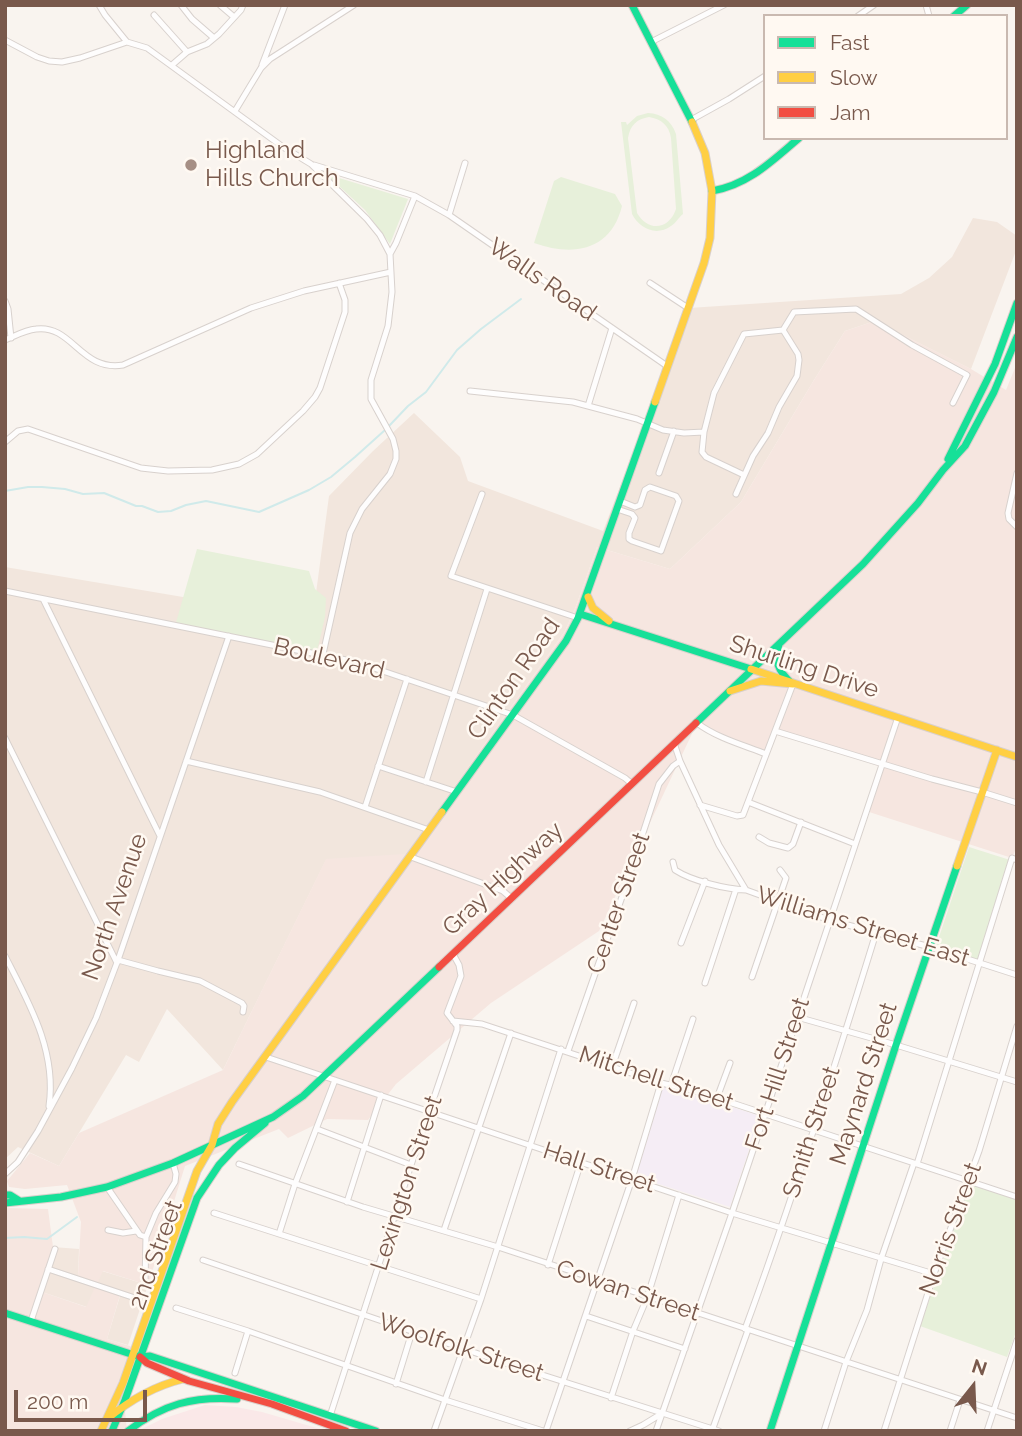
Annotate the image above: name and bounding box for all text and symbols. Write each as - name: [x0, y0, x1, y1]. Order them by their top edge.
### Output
- legend: [763, 14, 1008, 140]
- text: Fast: [830, 30, 870, 55]
- text: Slow: [830, 65, 878, 90]
- text: Jam: [830, 100, 871, 125]
- place label: Highland Hills Church: [205, 137, 339, 193]
- marker: Highland Hills Church: [183, 157, 199, 173]
- street label: Walls Road: [482, 232, 602, 328]
- street label: Clinton Road: [462, 613, 566, 745]
- street label: Shurling Drive: [726, 629, 882, 705]
- street label: Boulevard: [271, 632, 387, 686]
- street label: Gray Highway: [437, 816, 569, 942]
- street label: Center Street: [581, 829, 657, 977]
- street label: North Avenue: [76, 830, 154, 984]
- street label: Williams Street East: [753, 881, 973, 973]
- street label: Fort Hill Street: [740, 994, 816, 1154]
- street label: Maynard Street: [824, 999, 904, 1169]
- street label: Mitchell Street: [575, 1040, 737, 1118]
- street label: Smith Street: [777, 1063, 847, 1201]
- street label: Lexington Street: [365, 1092, 449, 1274]
- street label: Hall Street: [539, 1136, 659, 1200]
- street label: Norris Street: [914, 1159, 988, 1299]
- street label: 2nd Street: [123, 1196, 189, 1314]
- street label: Cowan Street: [553, 1254, 703, 1328]
- street label: Woolfolk Street: [375, 1308, 547, 1388]
- north arrow: [938, 1352, 1008, 1422]
- text: N: [969, 1354, 990, 1380]
- scale bar: [18, 1376, 150, 1420]
- text: 200 m: [27, 1389, 88, 1414]

